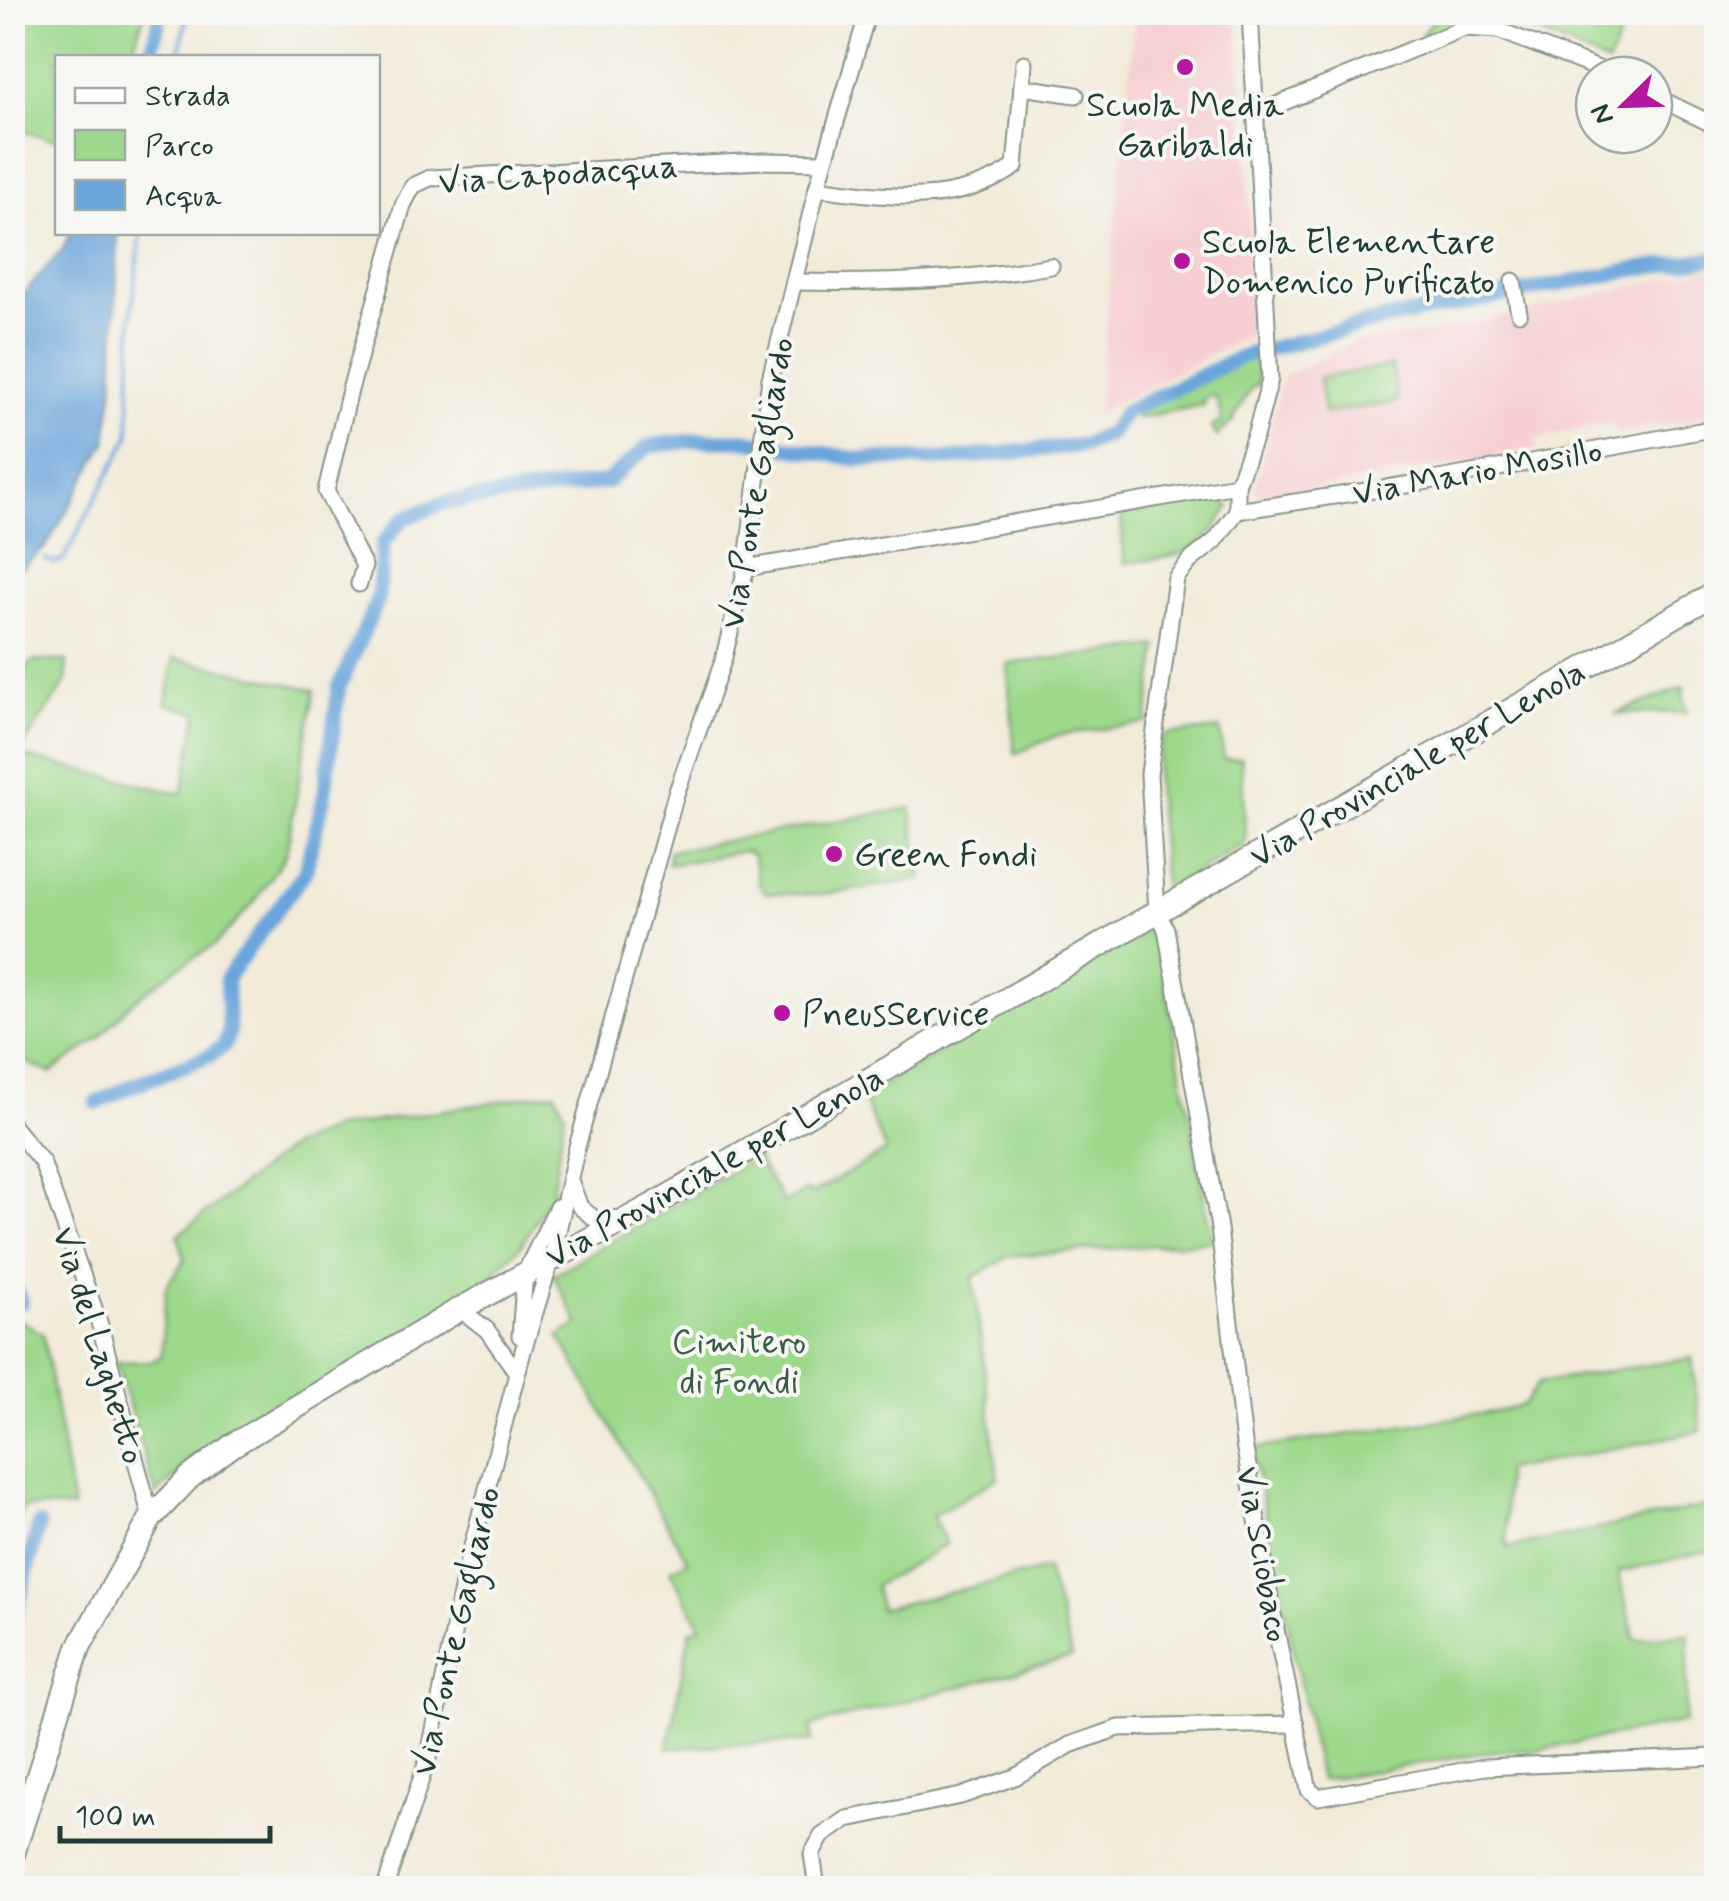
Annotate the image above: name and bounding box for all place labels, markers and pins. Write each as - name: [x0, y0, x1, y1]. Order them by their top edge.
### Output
- marker: Scuola Media Garibaldi: [1174, 56, 1196, 78]
- place label: Scuola Media Garibaldi: [1086, 83, 1285, 169]
- place label: Scuola Elementare Domenico Purificato: [1202, 220, 1495, 306]
- marker: Scuola Elementare Domenico Purificato: [1171, 250, 1193, 272]
- place label: Green Fondi: [854, 833, 1037, 879]
- marker: Green Fondi: [823, 843, 845, 865]
- place label: PneusService: [802, 992, 989, 1038]
- marker: PneusService: [771, 1002, 793, 1024]

